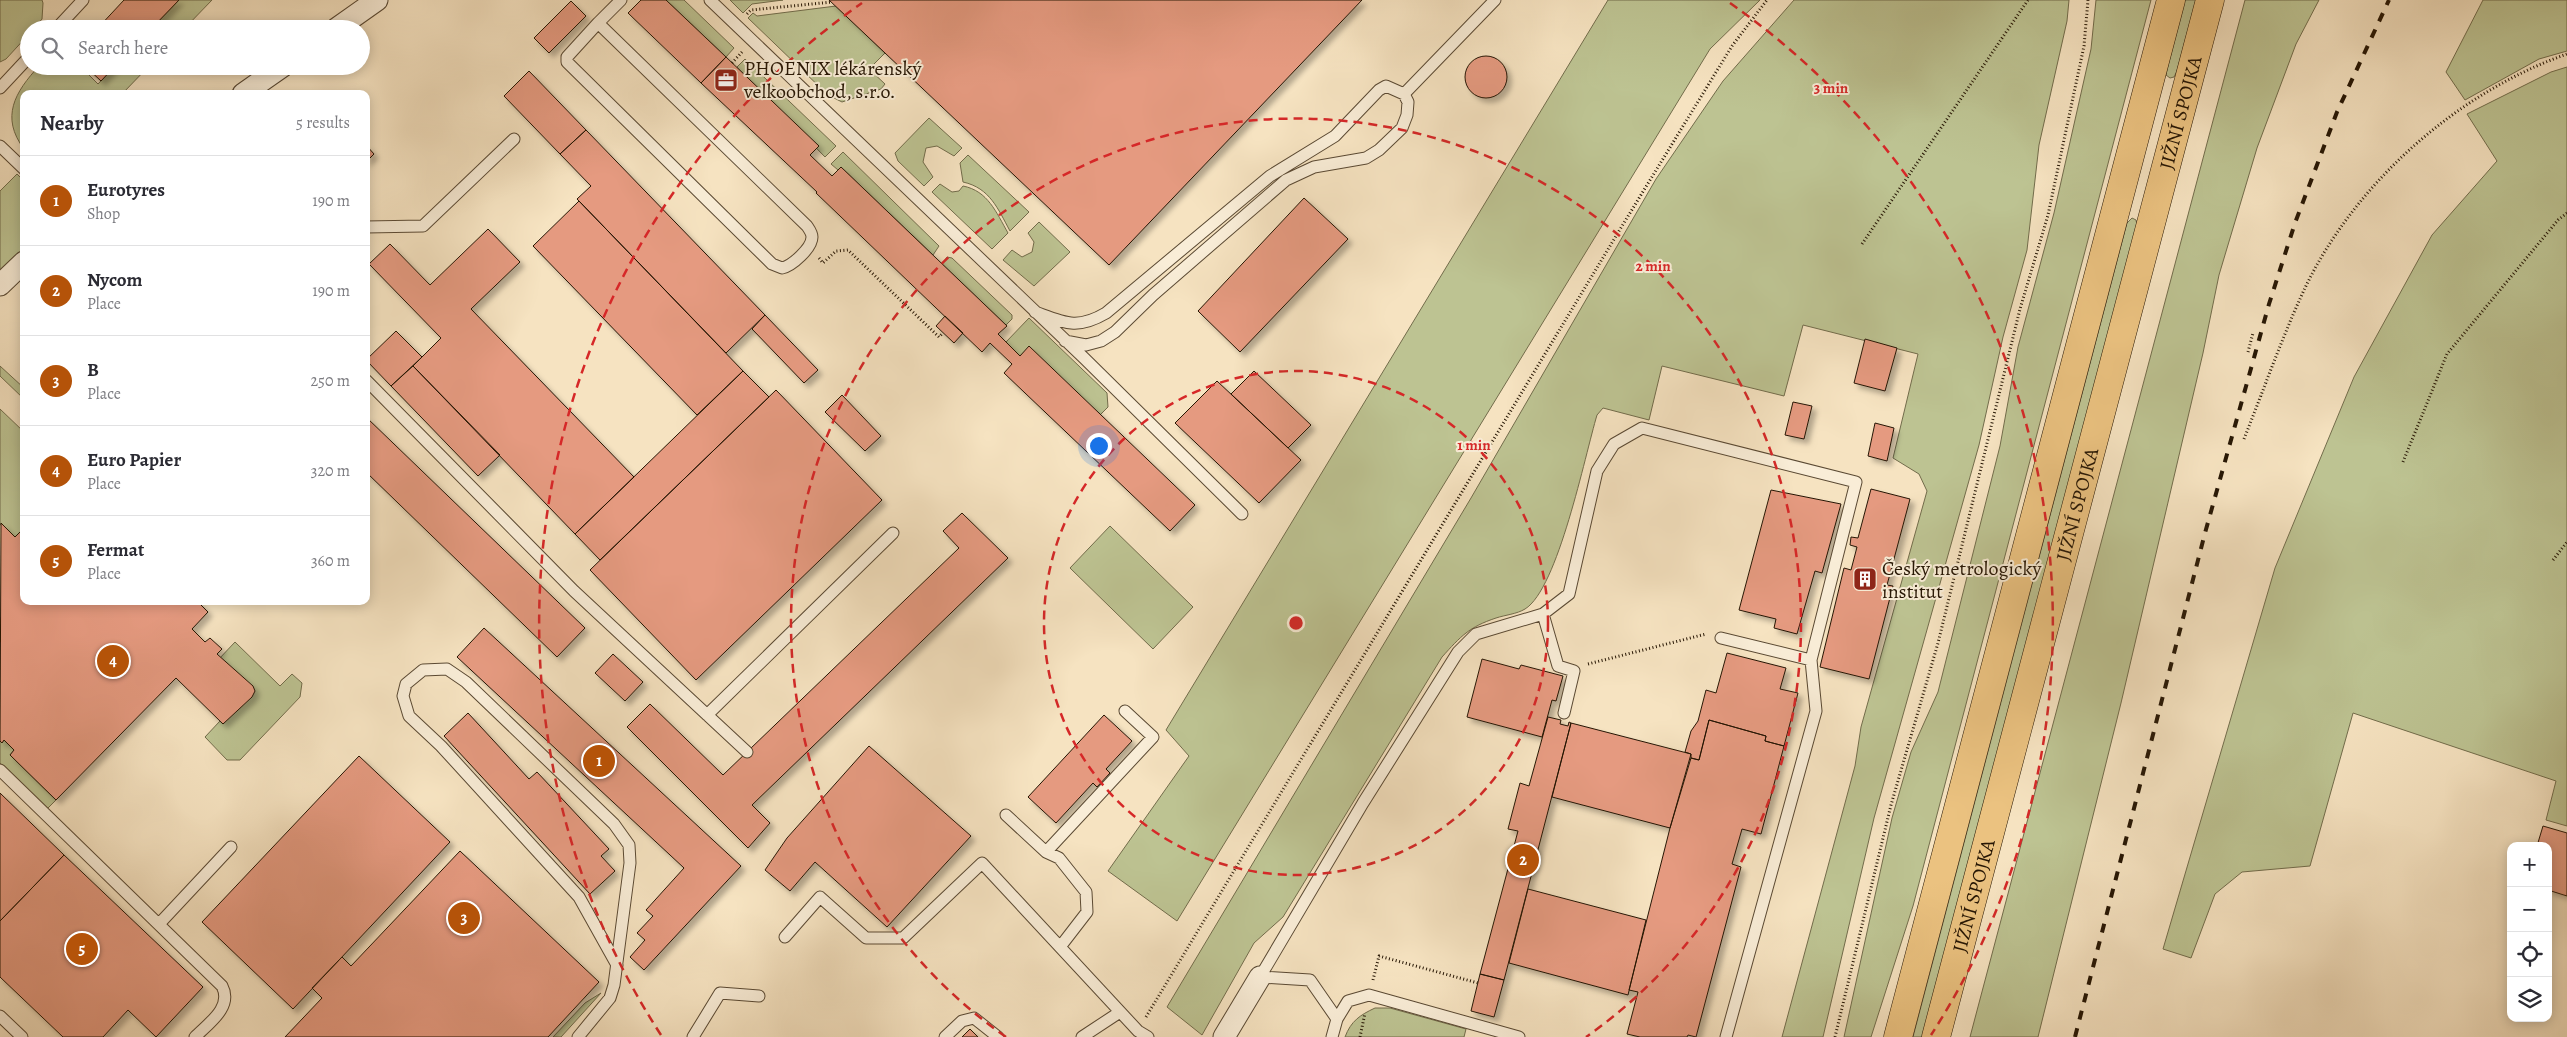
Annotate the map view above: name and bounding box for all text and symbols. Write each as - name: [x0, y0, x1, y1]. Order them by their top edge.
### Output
- search box: [20, 20, 370, 75]
- icon: search: [38, 34, 66, 62]
- text: Search here: [78, 35, 168, 61]
- street label: JIŽNÍ SPOJKA: [2153, 53, 2209, 172]
- place label: PHOENIX lékárenský velkoobchod, s.r.o.: [743, 55, 922, 105]
- office icon: PHOENIX lékárenský velkoobchod, s.r.o.: [713, 67, 739, 93]
- text: 3 min: [1814, 78, 1849, 98]
- text: Nearby: [40, 109, 103, 137]
- text: 5 results: [296, 112, 350, 134]
- text: Eurotyres: [87, 177, 165, 203]
- text: 1: [53, 190, 59, 212]
- text: 190 m: [312, 190, 350, 212]
- text: Shop: [87, 203, 120, 225]
- text: 2 min: [1635, 256, 1671, 276]
- text: Nycom: [87, 267, 143, 293]
- text: 2: [52, 280, 60, 302]
- text: 190 m: [312, 280, 350, 302]
- text: Place: [87, 293, 121, 315]
- text: B: [87, 357, 99, 383]
- text: 3: [53, 370, 59, 392]
- text: 250 m: [311, 370, 350, 392]
- text: Place: [87, 383, 121, 405]
- your location: [1086, 433, 1112, 459]
- text: 1 min: [1457, 435, 1491, 455]
- street label: JIŽNÍ SPOJKA: [2049, 444, 2105, 564]
- text: Euro Papier: [87, 447, 181, 473]
- text: 4: [52, 460, 60, 482]
- text: 320 m: [311, 460, 350, 482]
- text: Place: [87, 473, 121, 495]
- text: Fermat: [87, 537, 144, 563]
- text: 5: [53, 550, 59, 572]
- text: 360 m: [311, 550, 350, 572]
- place label: Český metrologický institut: [1882, 555, 2042, 605]
- text: Place: [87, 563, 121, 585]
- building icon: Český metrologický institut: [1852, 566, 1878, 592]
- centre of rings: [1287, 614, 1305, 632]
- pin: 4: [97, 642, 129, 680]
- pin: 1: [583, 742, 615, 780]
- street label: JIŽNÍ SPOJKA: [1946, 836, 2002, 956]
- pin: 2: [1507, 841, 1539, 879]
- map controls: [2507, 842, 2552, 1022]
- button: +: [2507, 842, 2552, 887]
- button: −: [2507, 887, 2552, 932]
- pin: 3: [448, 899, 480, 937]
- pin: 5: [66, 930, 98, 968]
- button: locate: [2507, 932, 2552, 977]
- button: layers: [2507, 977, 2552, 1022]

